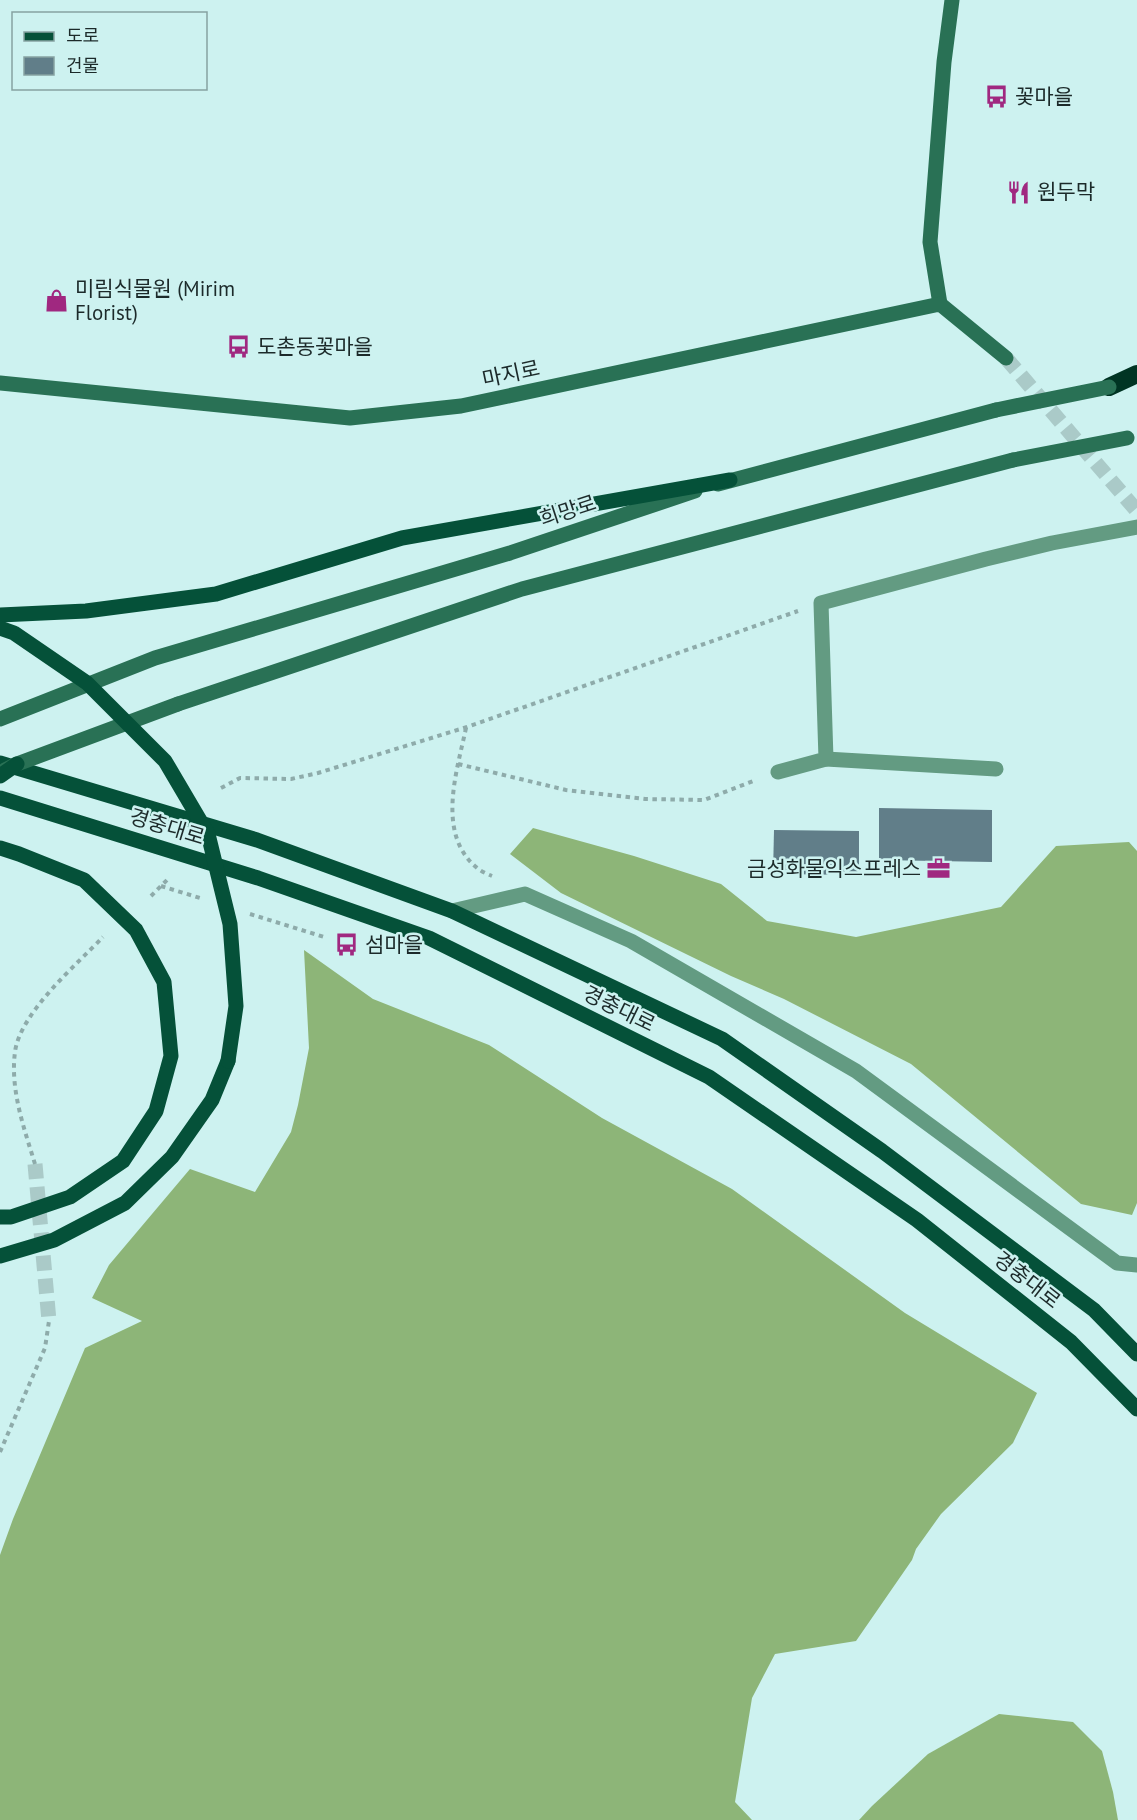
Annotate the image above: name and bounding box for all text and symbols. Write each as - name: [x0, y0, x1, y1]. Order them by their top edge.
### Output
- legend: [12, 12, 207, 90]
- text: 도로: [66, 24, 99, 47]
- text: 건물: [66, 54, 99, 77]
- place label: 꽃마을: [1015, 83, 1073, 110]
- bus stop icon: 꽃마을: [984, 84, 1010, 110]
- place label: 원두막: [1037, 178, 1095, 205]
- restaurant icon: 원두막: [1006, 179, 1032, 205]
- place label: 미림식물원 (Mirim Florist): [75, 275, 235, 326]
- shop icon: 미림식물원 (Mirim Florist): [44, 288, 70, 314]
- place label: 도촌동꽃마을: [257, 333, 373, 360]
- bus stop icon: 도촌동꽃마을: [226, 334, 252, 360]
- street label: 마지로: [480, 354, 542, 393]
- street label: 희망로: [536, 489, 600, 532]
- street label: 경충대로: [126, 802, 208, 851]
- place label: 금성화물익스프레스: [747, 855, 921, 882]
- office icon: 금성화물익스프레스: [926, 856, 952, 882]
- place label: 섬마을: [365, 931, 423, 958]
- bus stop icon: 섬마을: [334, 932, 360, 958]
- street label: 경충대로: [579, 979, 660, 1038]
- street label: 경충대로: [989, 1245, 1066, 1314]

